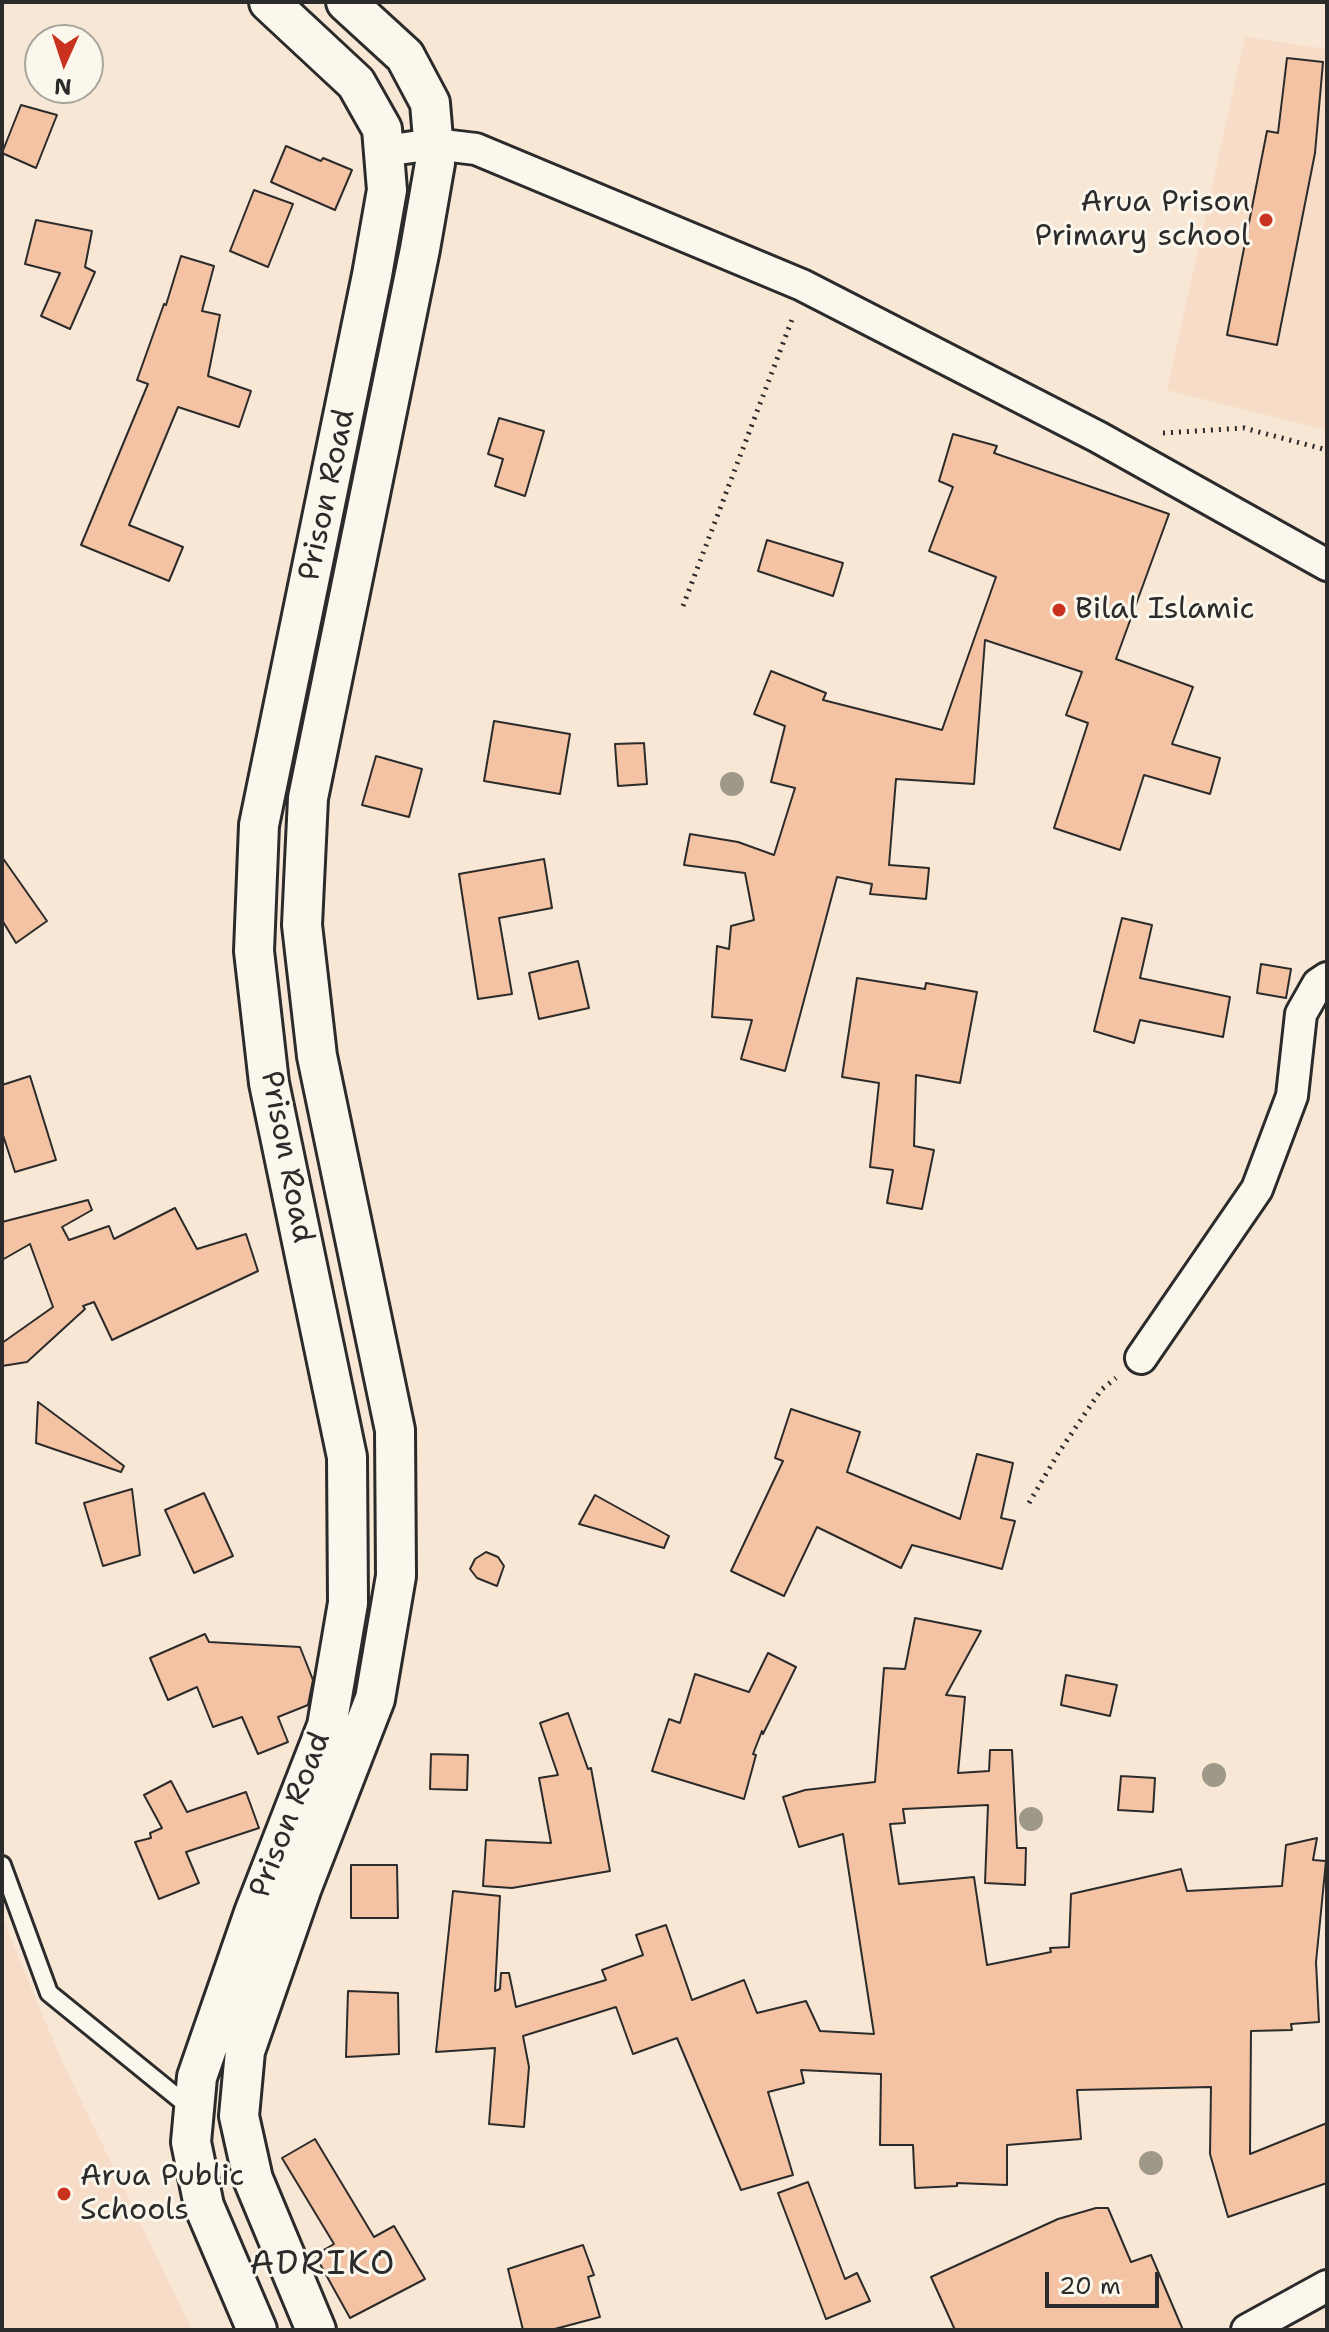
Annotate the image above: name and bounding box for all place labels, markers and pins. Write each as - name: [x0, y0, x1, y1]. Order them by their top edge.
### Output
- place label: Arua Prison Primary school: [1035, 185, 1250, 256]
- marker: Arua Prison Primary school: [1257, 211, 1275, 229]
- place label: Bilal Islamic: [1075, 592, 1255, 628]
- marker: Bilal Islamic: [1050, 601, 1068, 619]
- place label: Arua Public Schools: [80, 2159, 244, 2230]
- marker: Arua Public Schools: [55, 2185, 73, 2203]

